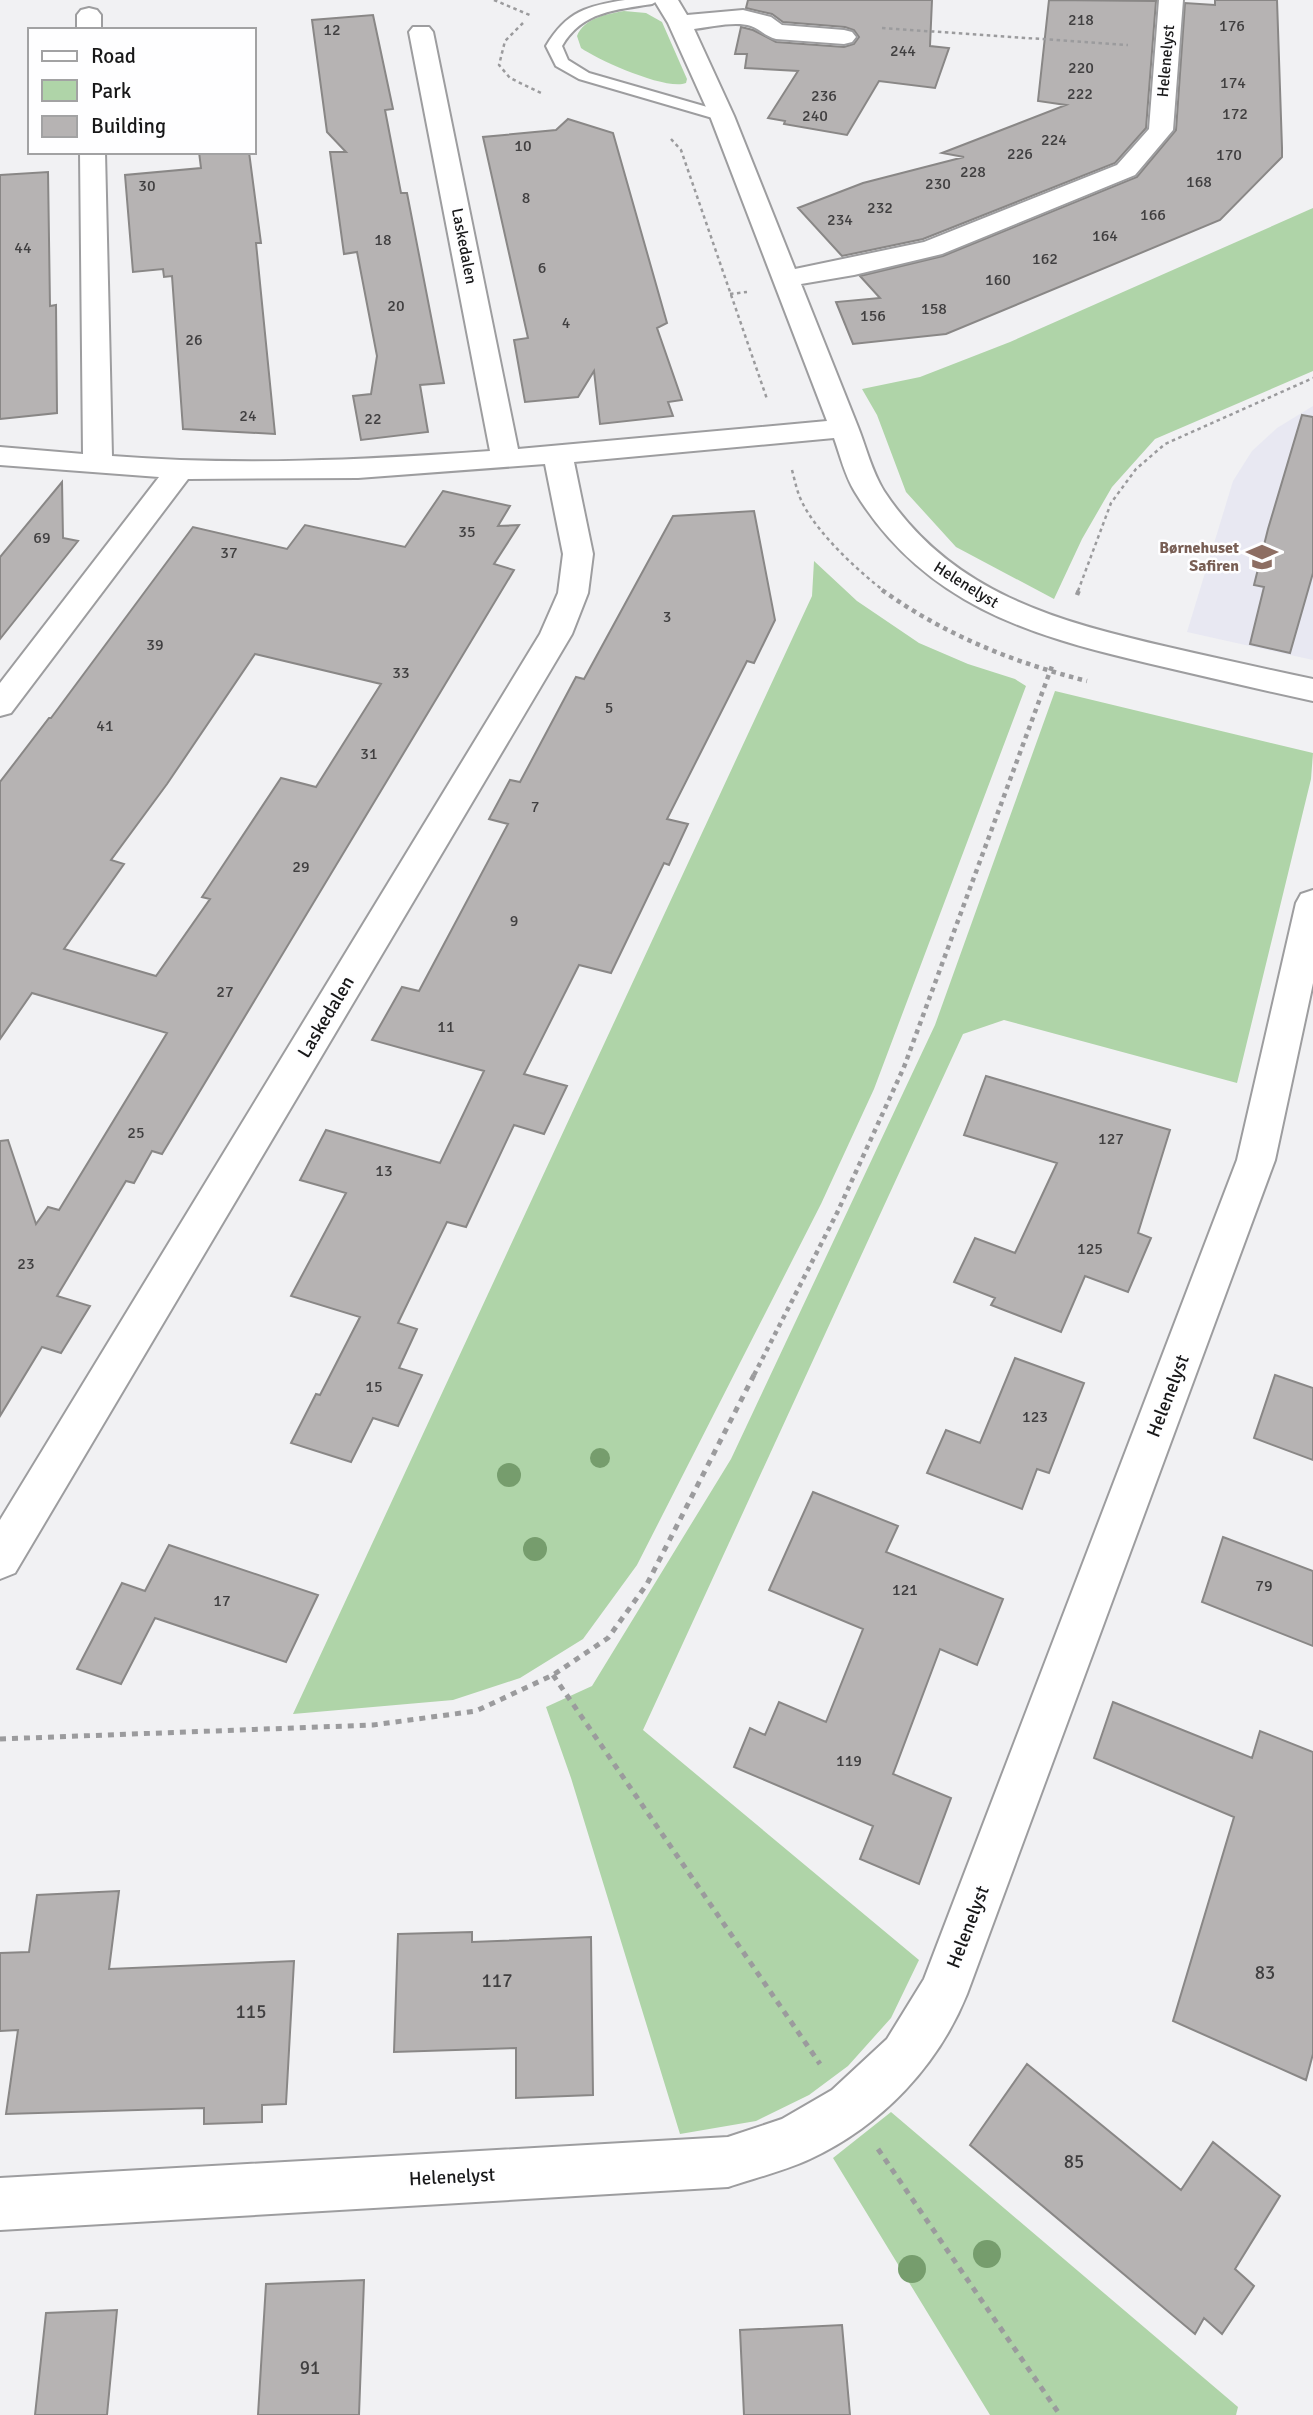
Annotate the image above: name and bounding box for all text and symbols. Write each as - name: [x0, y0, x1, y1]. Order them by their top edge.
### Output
- house number: 218: [1068, 10, 1094, 30]
- house number: 176: [1219, 16, 1245, 36]
- house number: 12: [323, 20, 341, 40]
- street label: Helenelyst: [1153, 24, 1179, 98]
- legend: [28, 28, 256, 154]
- house number: 244: [890, 41, 916, 61]
- text: Road: [91, 43, 136, 69]
- house number: 220: [1068, 58, 1094, 78]
- house number: 174: [1220, 73, 1246, 93]
- text: Park: [91, 78, 132, 104]
- house number: 222: [1067, 84, 1093, 104]
- house number: 236: [811, 86, 837, 106]
- house number: 172: [1222, 104, 1248, 124]
- house number: 240: [802, 106, 828, 126]
- text: Building: [91, 113, 166, 139]
- house number: 224: [1041, 130, 1067, 150]
- house number: 10: [514, 136, 532, 156]
- house number: 226: [1007, 144, 1033, 164]
- house number: 170: [1216, 145, 1242, 165]
- house number: 228: [960, 162, 986, 182]
- house number: 168: [1186, 172, 1212, 192]
- house number: 230: [925, 174, 951, 194]
- house number: 30: [138, 176, 156, 196]
- house number: 8: [522, 188, 530, 208]
- house number: 232: [867, 198, 893, 218]
- house number: 166: [1140, 205, 1166, 225]
- street label: Laskedalen: [447, 206, 481, 286]
- house number: 234: [827, 210, 853, 230]
- house number: 164: [1092, 226, 1118, 246]
- house number: 18: [374, 230, 392, 250]
- house number: 44: [14, 238, 32, 258]
- house number: 162: [1032, 249, 1058, 269]
- house number: 6: [538, 258, 546, 278]
- house number: 160: [985, 270, 1011, 290]
- house number: 20: [387, 296, 405, 316]
- house number: 158: [921, 299, 947, 319]
- house number: 156: [860, 306, 886, 326]
- house number: 4: [562, 313, 571, 333]
- house number: 26: [185, 330, 203, 350]
- house number: 24: [239, 406, 257, 426]
- house number: 22: [364, 409, 382, 429]
- house number: 35: [458, 522, 476, 542]
- house number: 69: [33, 528, 51, 548]
- place label: Børnehuset Safiren: [1159, 538, 1239, 576]
- school or university icon: Børnehuset Safiren: [1245, 540, 1279, 574]
- house number: 37: [220, 543, 238, 563]
- street label: Helenelyst: [930, 557, 1002, 613]
- house number: 3: [663, 607, 671, 627]
- house number: 39: [146, 635, 164, 655]
- house number: 33: [392, 663, 410, 683]
- house number: 5: [605, 698, 613, 718]
- house number: 41: [96, 716, 114, 736]
- house number: 31: [360, 744, 378, 764]
- house number: 7: [531, 797, 539, 817]
- house number: 29: [292, 857, 310, 877]
- house number: 9: [510, 911, 518, 931]
- street label: Laskedalen: [292, 972, 360, 1062]
- house number: 27: [216, 982, 234, 1002]
- house number: 11: [437, 1017, 455, 1037]
- house number: 25: [127, 1123, 145, 1143]
- house number: 127: [1098, 1129, 1124, 1149]
- house number: 13: [375, 1161, 393, 1181]
- house number: 125: [1077, 1239, 1103, 1259]
- house number: 23: [17, 1254, 35, 1274]
- street label: Helenelyst: [1141, 1351, 1195, 1441]
- house number: 15: [365, 1377, 383, 1397]
- house number: 123: [1022, 1407, 1048, 1427]
- house number: 79: [1255, 1576, 1273, 1596]
- house number: 121: [892, 1580, 918, 1600]
- house number: 17: [213, 1591, 231, 1611]
- house number: 119: [836, 1751, 862, 1771]
- street label: Helenelyst: [941, 1882, 995, 1972]
- house number: 83: [1255, 1961, 1275, 1985]
- house number: 117: [482, 1969, 512, 1993]
- house number: 115: [236, 2000, 266, 2024]
- house number: 85: [1064, 2150, 1084, 2174]
- street label: Helenelyst: [408, 2163, 496, 2191]
- house number: 91: [300, 2356, 320, 2380]

